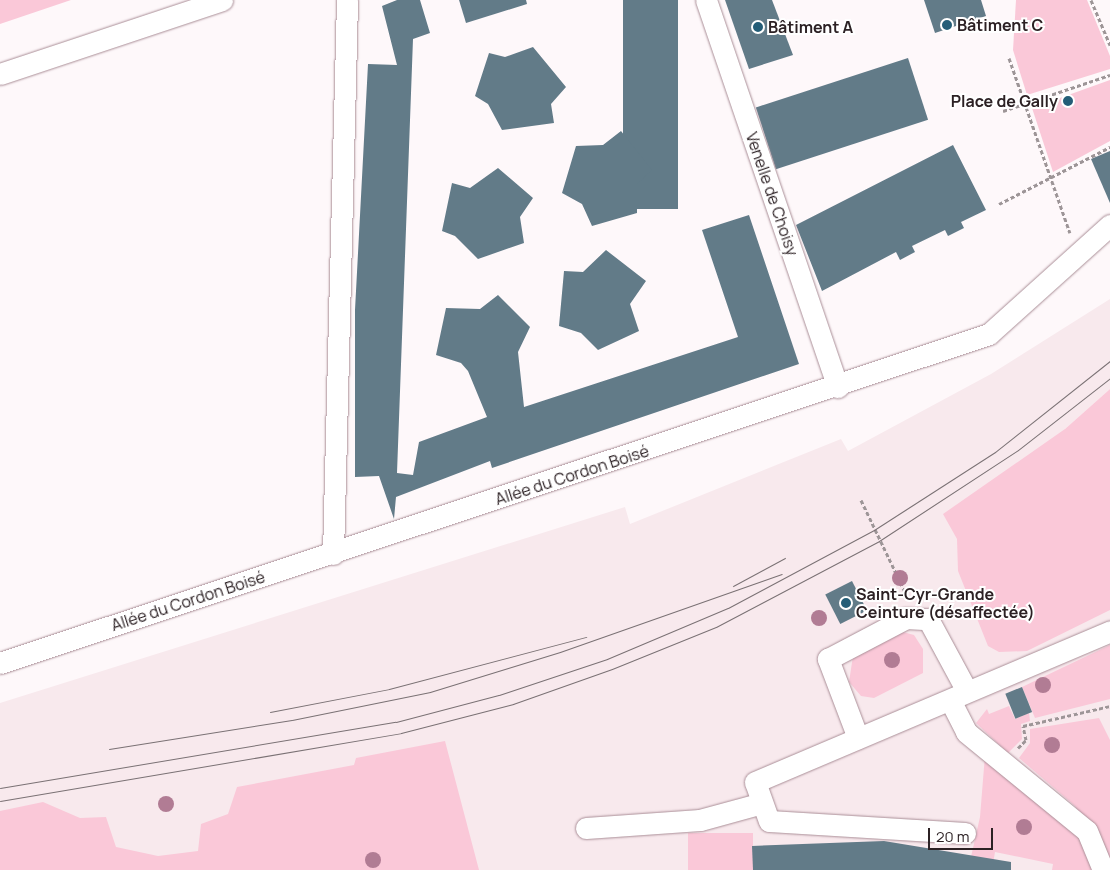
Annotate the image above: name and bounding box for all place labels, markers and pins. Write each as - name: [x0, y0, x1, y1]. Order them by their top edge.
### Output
- place label: Bâtiment C: [957, 15, 1043, 35]
- place label: Bâtiment A: [768, 17, 853, 37]
- marker: Bâtiment C: [941, 19, 953, 31]
- marker: Bâtiment A: [752, 21, 764, 33]
- place label: Place de Gally: [951, 91, 1058, 111]
- marker: Place de Gally: [1062, 95, 1074, 107]
- place label: Saint-Cyr-Grande Ceinture (désaffectée): [856, 584, 1035, 622]
- marker: Saint-Cyr-Grande Ceinture (désaffectée): [840, 597, 852, 609]

